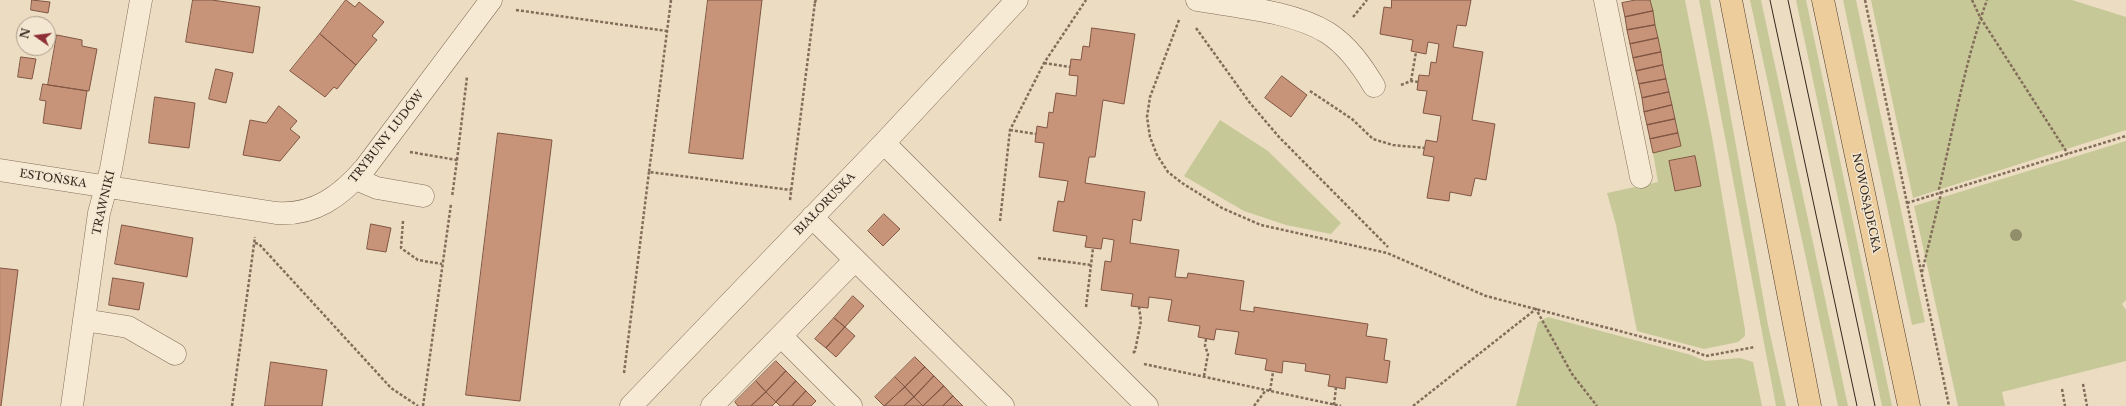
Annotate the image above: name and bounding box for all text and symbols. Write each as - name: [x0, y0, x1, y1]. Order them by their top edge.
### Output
- north arrow: [16, 16, 56, 56]
- text: N: [17, 27, 33, 40]
- street label: TRYBUNY LUDÓW: [347, 88, 427, 186]
- street label: NOWOSĄDECKA: [1849, 152, 1883, 254]
- street label: ESTOŃSKA: [18, 167, 88, 191]
- street label: TRAWNIKI: [90, 169, 118, 237]
- street label: BIAŁORUSKA: [792, 170, 858, 238]

